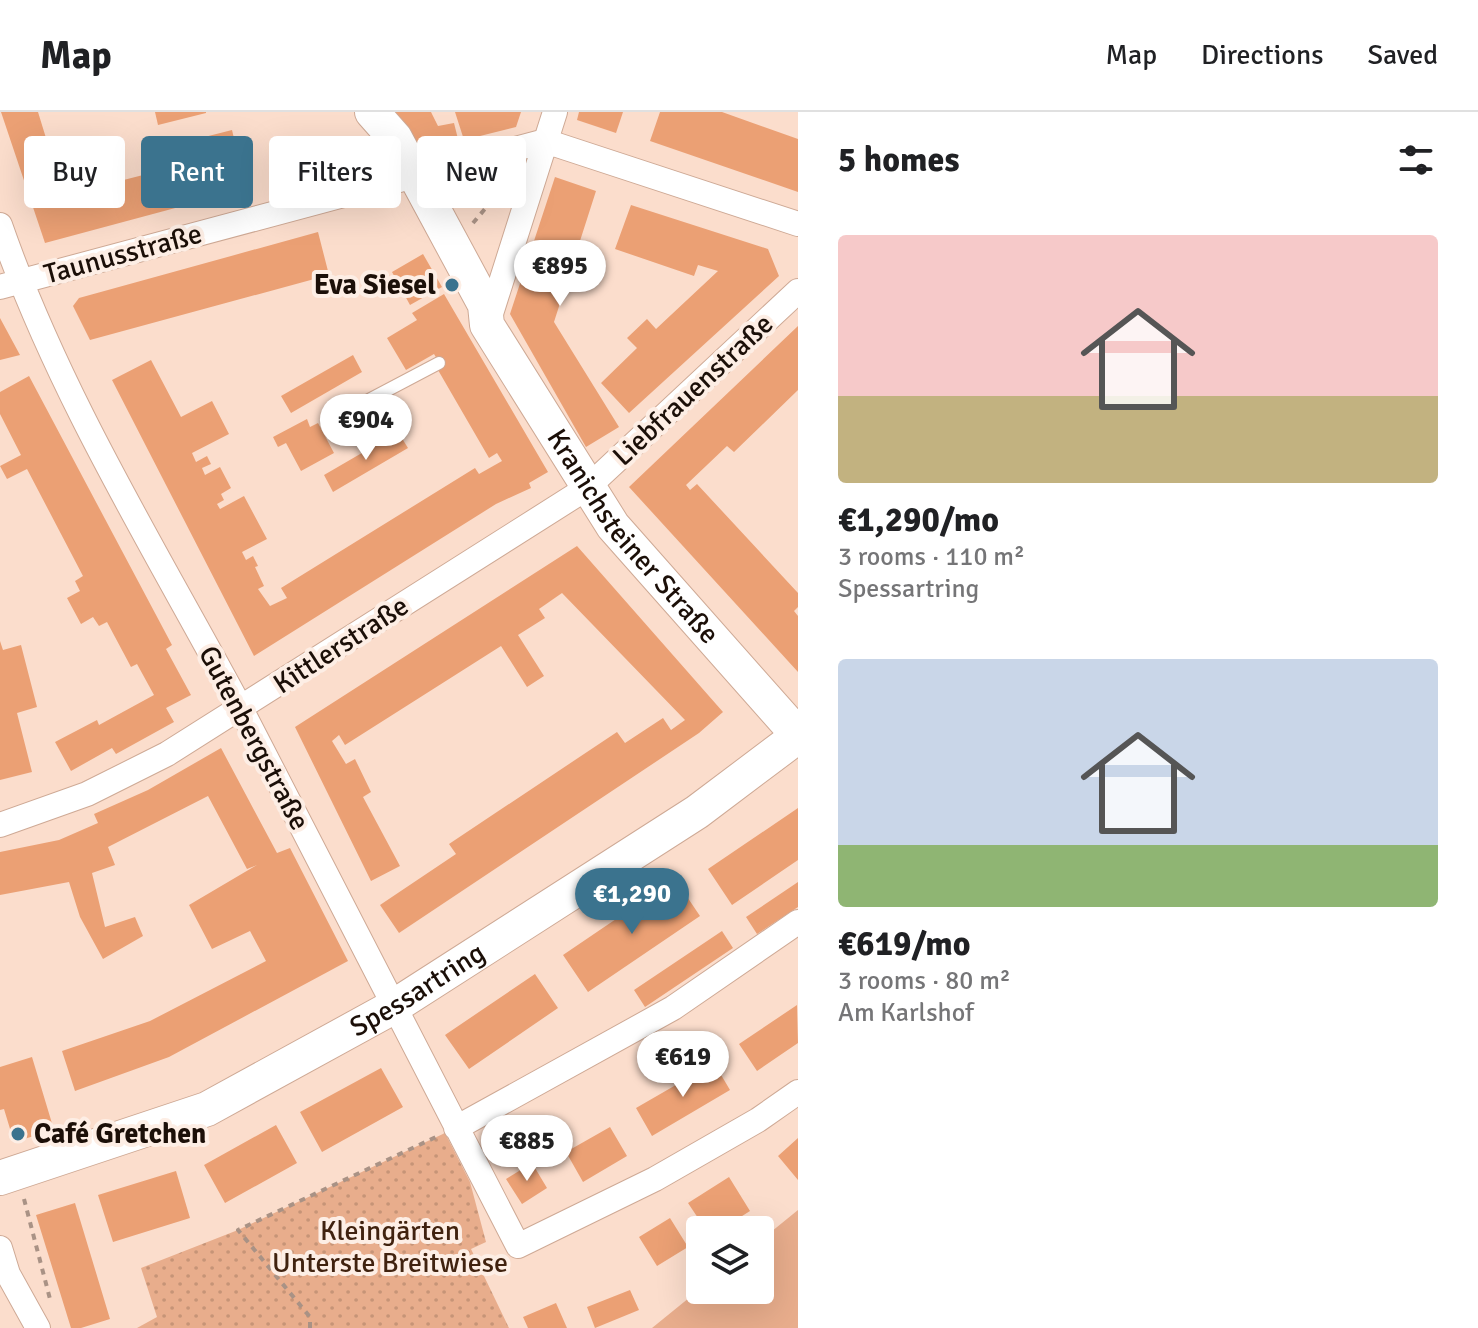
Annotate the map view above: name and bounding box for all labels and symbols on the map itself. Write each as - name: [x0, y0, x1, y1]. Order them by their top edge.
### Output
- street label: Taunusstraße: [40, 217, 206, 291]
- pin: €895: [513, 240, 607, 308]
- place label: Eva Siesel: [314, 268, 436, 302]
- marker: Eva Siesel: [443, 276, 461, 294]
- street label: Liebfrauenstraße: [606, 307, 780, 473]
- pin: €904: [319, 394, 413, 462]
- street label: Kranichsteiner Straße: [540, 423, 726, 651]
- street label: Kittlerstraße: [267, 589, 415, 701]
- street label: Gutenbergstraße: [191, 640, 317, 836]
- pin: €1,290: [567, 868, 697, 936]
- street label: Spessartring: [344, 936, 491, 1044]
- pin: €619: [636, 1031, 730, 1099]
- pin: €885: [480, 1115, 574, 1183]
- place label: Café Gretchen: [34, 1117, 206, 1151]
- marker: Café Gretchen: [9, 1125, 27, 1143]
- park label: Kleingärten Unterste Breitwiese: [272, 1214, 508, 1280]

